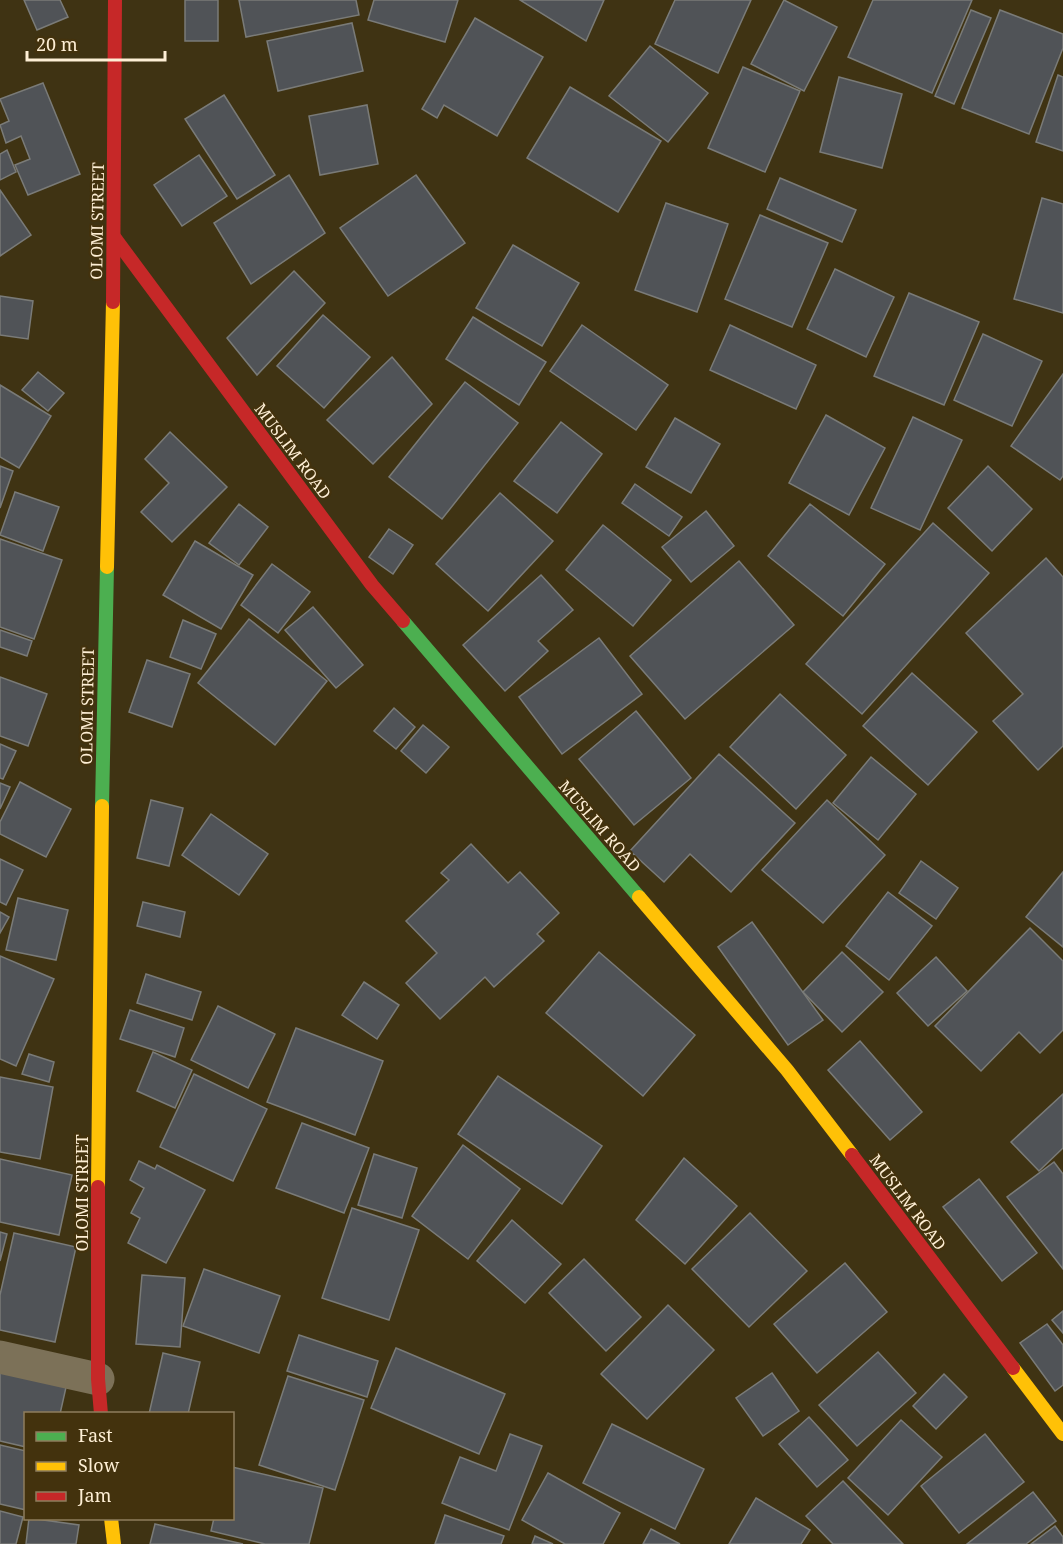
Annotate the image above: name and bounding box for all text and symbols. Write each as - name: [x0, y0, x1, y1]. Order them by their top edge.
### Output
- scale bar: [27, 24, 165, 62]
- text: 20 m: [36, 32, 78, 56]
- street label: OLOMI STREET: [85, 162, 109, 280]
- street label: MUSLIM ROAD: [250, 399, 336, 503]
- street label: OLOMI STREET: [75, 647, 99, 765]
- street label: MUSLIM ROAD: [554, 775, 646, 877]
- street label: OLOMI STREET: [71, 1134, 93, 1252]
- street label: MUSLIM ROAD: [865, 1150, 951, 1254]
- legend: [24, 1412, 234, 1520]
- text: Fast: [78, 1423, 113, 1447]
- text: Slow: [78, 1453, 120, 1477]
- text: Jam: [77, 1483, 112, 1507]

